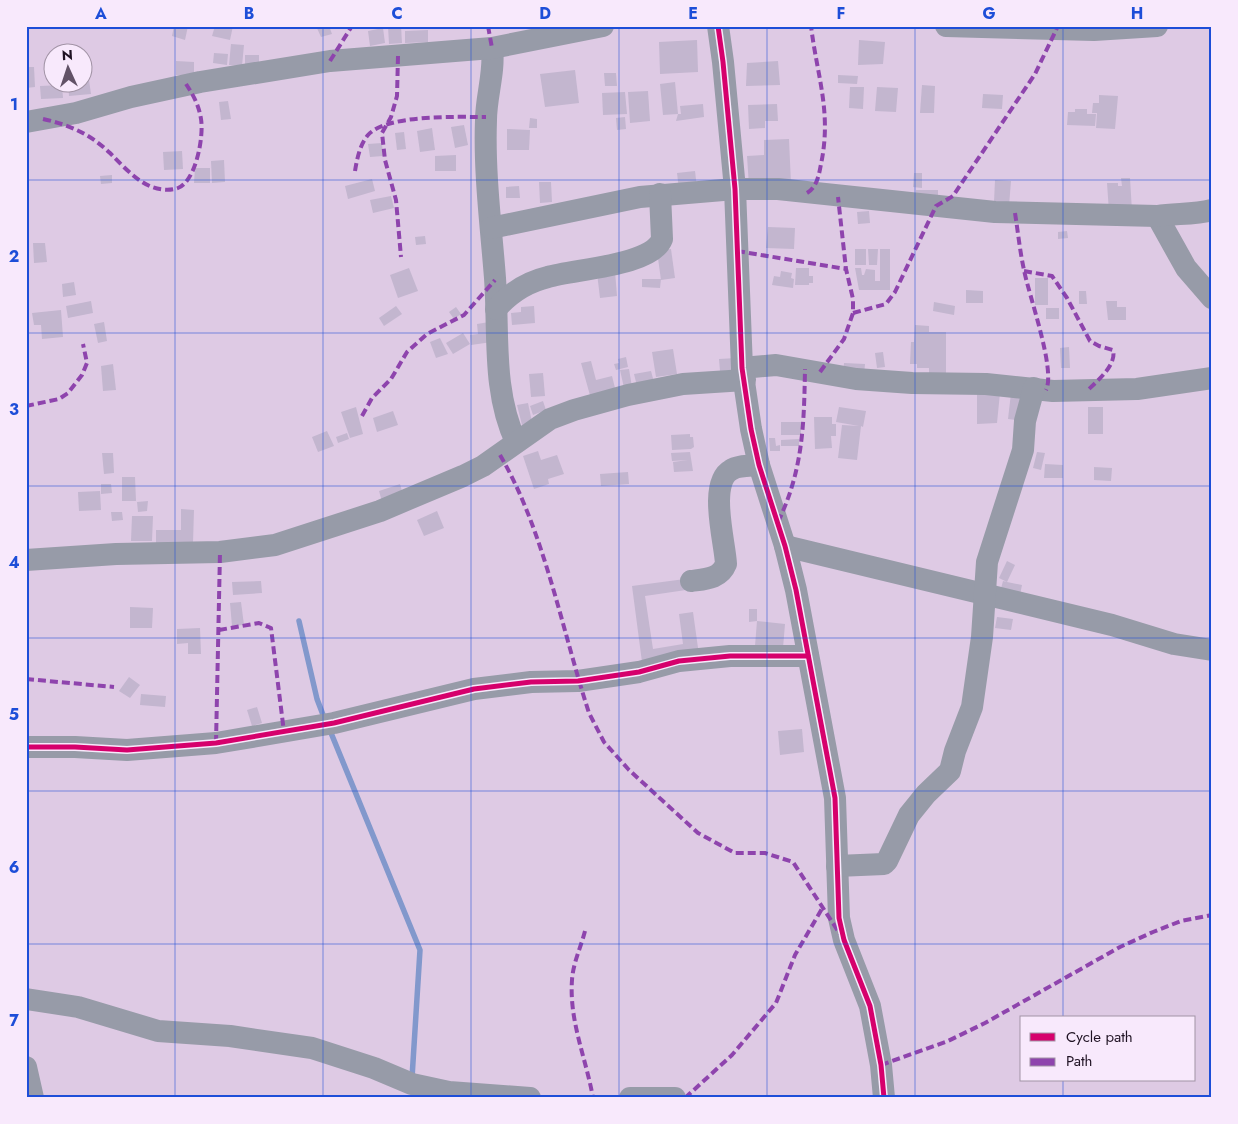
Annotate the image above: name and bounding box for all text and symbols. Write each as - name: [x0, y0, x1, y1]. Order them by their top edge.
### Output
- text: A: [94, 2, 107, 25]
- text: B: [244, 2, 254, 25]
- text: C: [391, 2, 403, 25]
- text: D: [539, 2, 551, 25]
- text: E: [688, 2, 698, 25]
- text: F: [837, 2, 845, 25]
- text: G: [982, 2, 996, 25]
- text: H: [1131, 2, 1143, 25]
- north arrow: [42, 42, 92, 92]
- text: N: [61, 45, 73, 65]
- text: 1: [10, 93, 18, 116]
- text: 2: [9, 245, 19, 268]
- text: 3: [9, 398, 19, 421]
- text: 4: [8, 551, 20, 574]
- text: 5: [9, 703, 19, 726]
- text: 6: [9, 856, 19, 879]
- text: 7: [9, 1009, 19, 1032]
- legend: [1020, 1016, 1196, 1082]
- text: Cycle path: [1066, 1026, 1133, 1048]
- text: Path: [1066, 1050, 1092, 1072]

